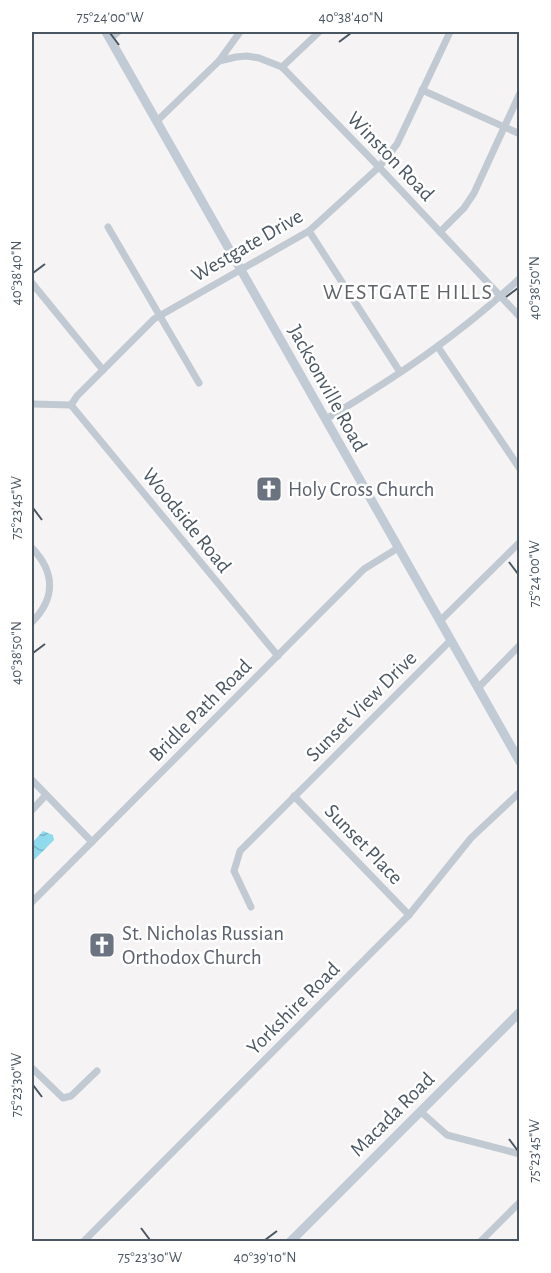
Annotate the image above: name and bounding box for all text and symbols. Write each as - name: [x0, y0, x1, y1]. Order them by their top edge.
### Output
- text: 75°24'00"W: [76, 10, 144, 25]
- text: 40°38'40"N: [319, 10, 383, 25]
- street label: Winston Road: [343, 108, 438, 205]
- street label: Westgate Drive: [188, 205, 306, 286]
- text: 40°38'40"N: [9, 241, 24, 305]
- text: 40°38'50"N: [527, 256, 542, 320]
- district label: WESTGATE HILLS: [323, 281, 493, 303]
- street label: Jacksonville Road: [284, 321, 371, 455]
- street label: Woodside Road: [138, 464, 235, 577]
- church icon: Holy Cross Church: [254, 474, 284, 504]
- text: 75°23'45"W: [9, 476, 24, 540]
- place label: Holy Cross Church: [288, 479, 435, 500]
- text: 75°24'00"W: [527, 540, 542, 608]
- text: 40°38'50"N: [9, 621, 24, 685]
- street label: Sunset View Drive: [302, 647, 421, 766]
- street label: Bridle Path Road: [145, 655, 256, 766]
- street label: Sunset Place: [321, 800, 407, 888]
- place label: St. Nicholas Russian Orthodox Church: [122, 923, 284, 968]
- church icon: St. Nicholas Russian Orthodox Church: [87, 930, 117, 960]
- street label: Yorkshire Road: [243, 958, 344, 1059]
- text: 75°23'30"W: [9, 1052, 24, 1117]
- street label: Macada Road: [346, 1068, 439, 1160]
- text: 75°23'45"W: [527, 1119, 542, 1183]
- text: 75°23'30"W: [118, 1250, 183, 1265]
- text: 40°39'10"N: [234, 1250, 296, 1265]

